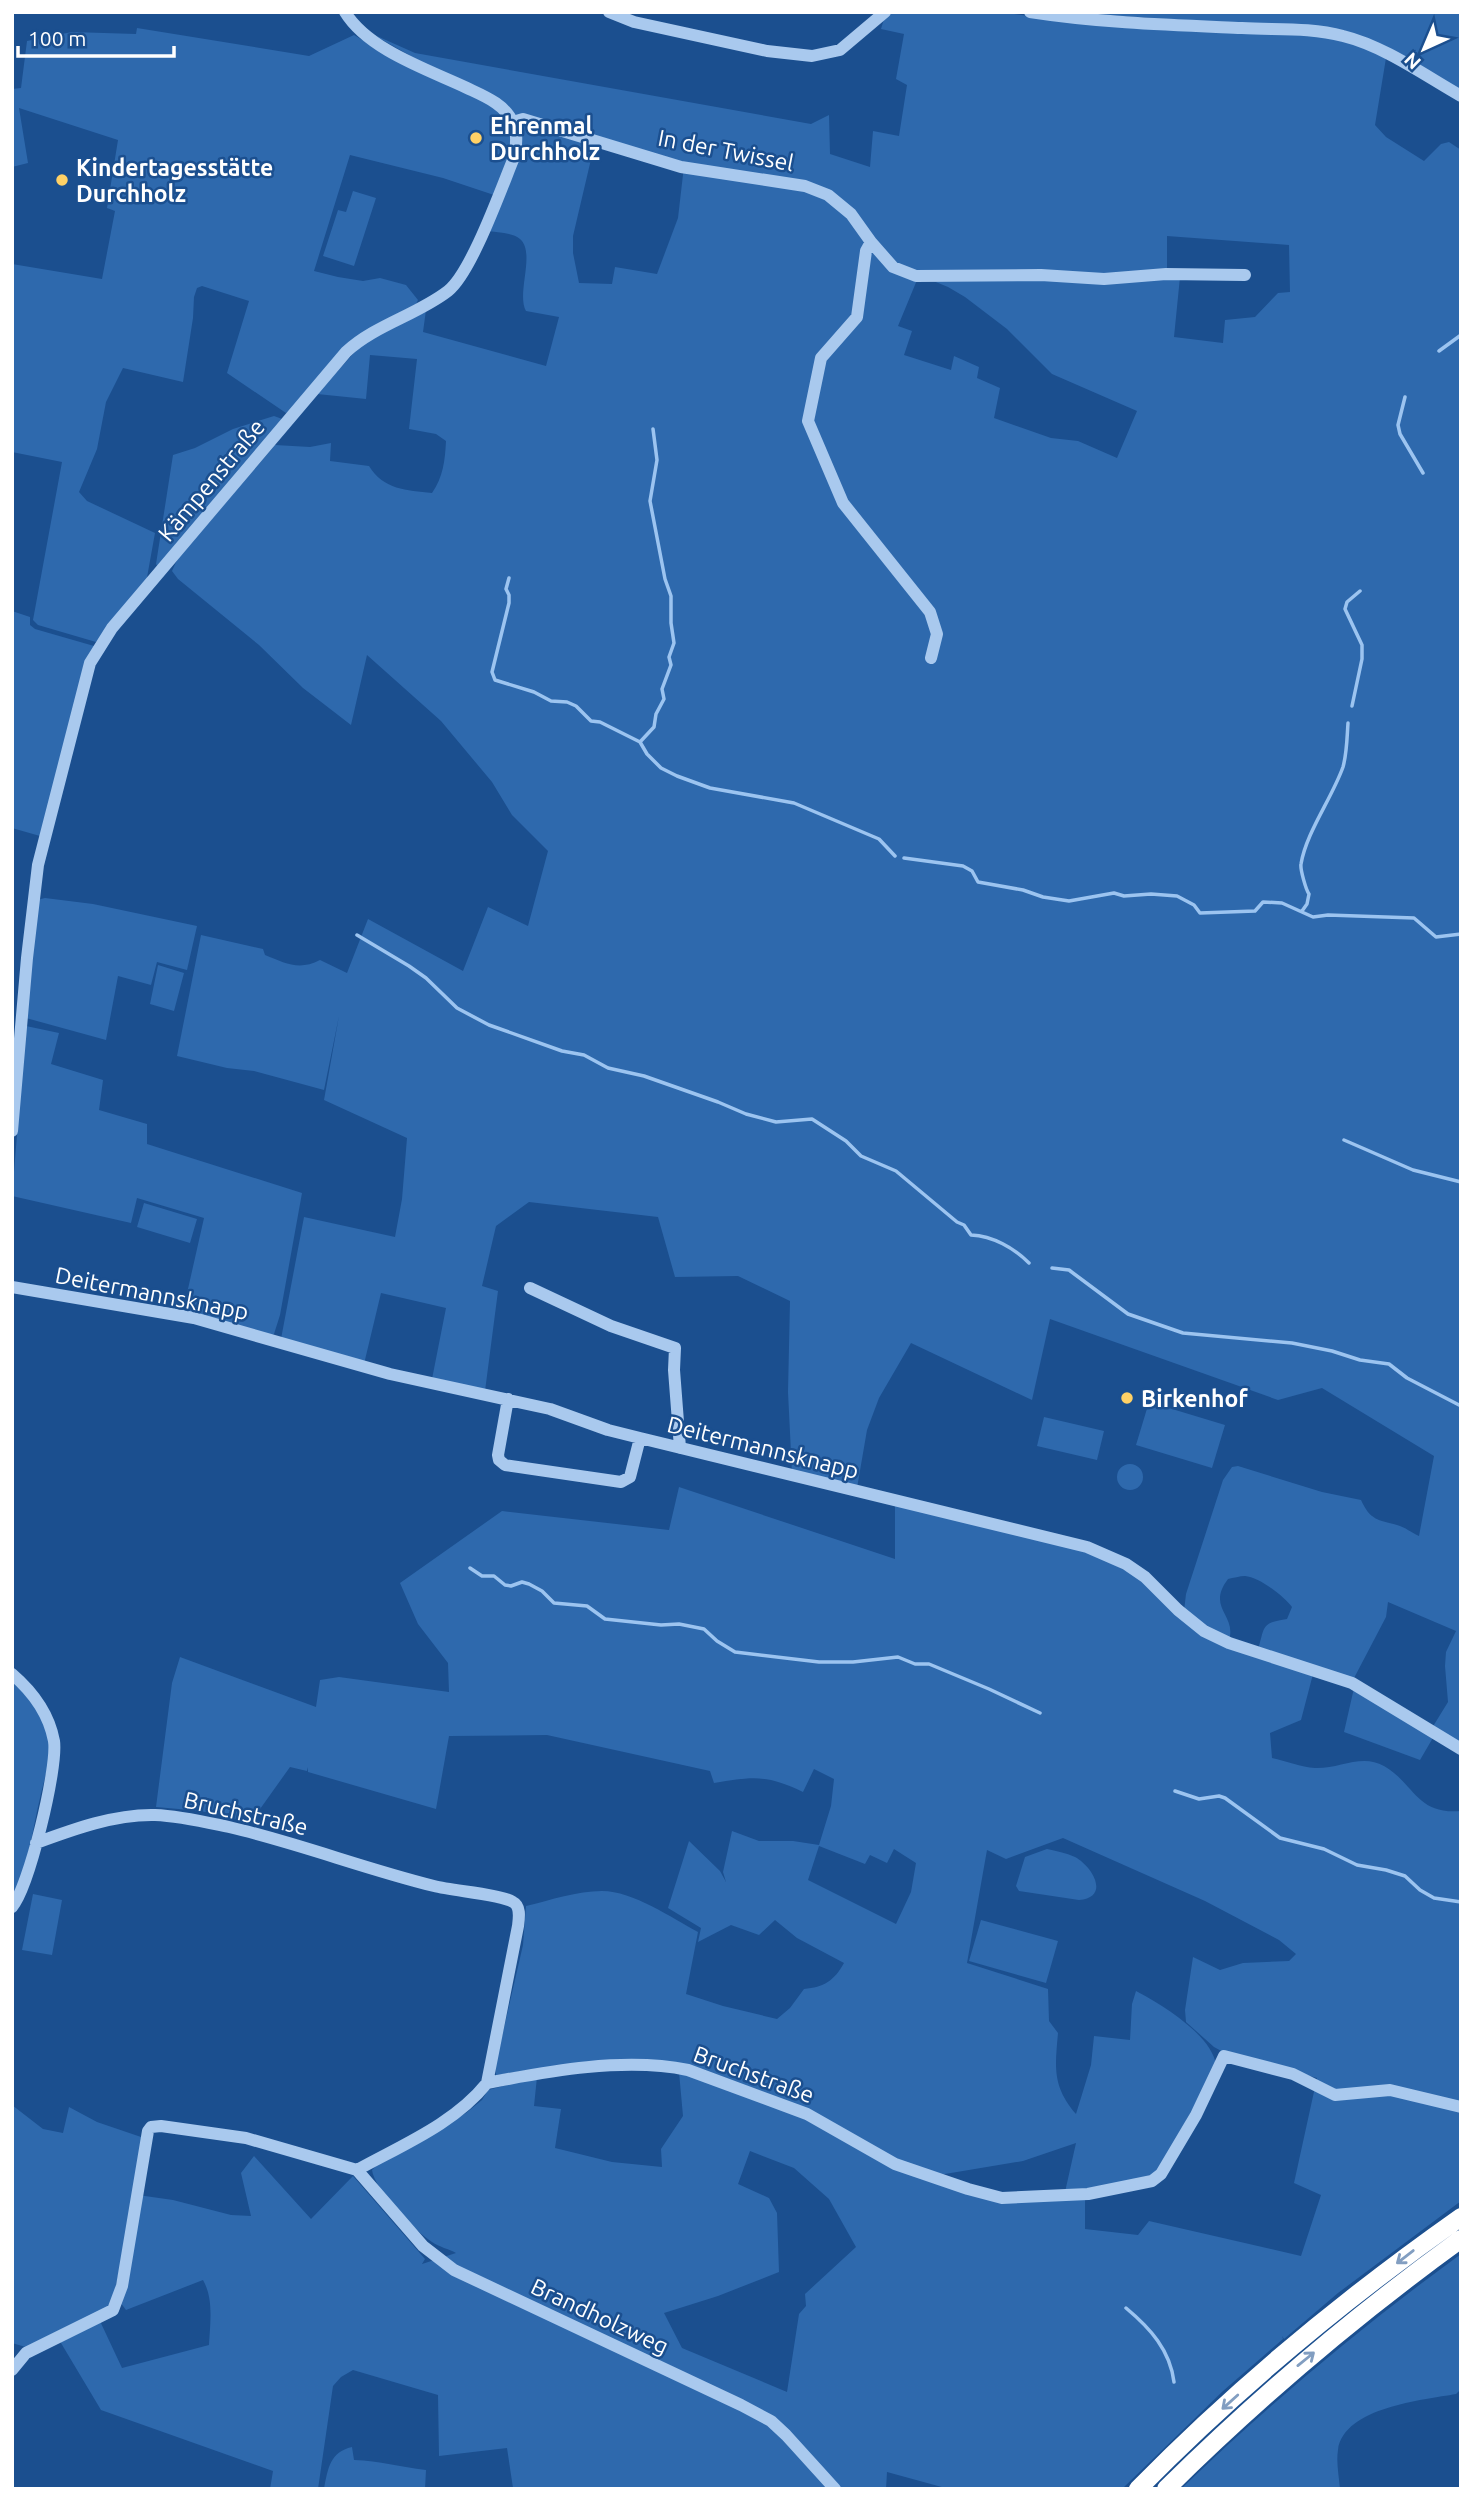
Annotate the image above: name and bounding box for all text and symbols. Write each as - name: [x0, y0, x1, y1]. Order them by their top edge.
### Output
- scale bar: [18, 14, 173, 58]
- north arrow: [1389, 14, 1459, 84]
- text: 100 m: [28, 26, 86, 50]
- text: N: [1399, 48, 1425, 74]
- place label: Ehrenmal Durchholz: [490, 113, 600, 164]
- street label: In der Twissel: [656, 125, 796, 175]
- marker: Ehrenmal Durchholz: [468, 130, 484, 146]
- place label: Kindertagesstätte Durchholz: [76, 155, 273, 206]
- marker: Kindertagesstätte Durchholz: [54, 172, 70, 188]
- street label: Kämpenstraße: [153, 414, 269, 546]
- street label: Deitermannsknapp: [53, 1262, 251, 1324]
- place label: Birkenhof: [1141, 1386, 1248, 1411]
- marker: Birkenhof: [1119, 1390, 1135, 1406]
- street label: Deitermannsknapp: [665, 1411, 861, 1483]
- street label: Bruchstraße: [182, 1787, 310, 1839]
- street label: Bruchstraße: [690, 2041, 818, 2107]
- one-way arrow: [1397, 2249, 1415, 2264]
- street label: Brandholzweg: [527, 2273, 673, 2359]
- one-way arrow: [1297, 2352, 1315, 2367]
- one-way arrow: [1222, 2393, 1239, 2410]

